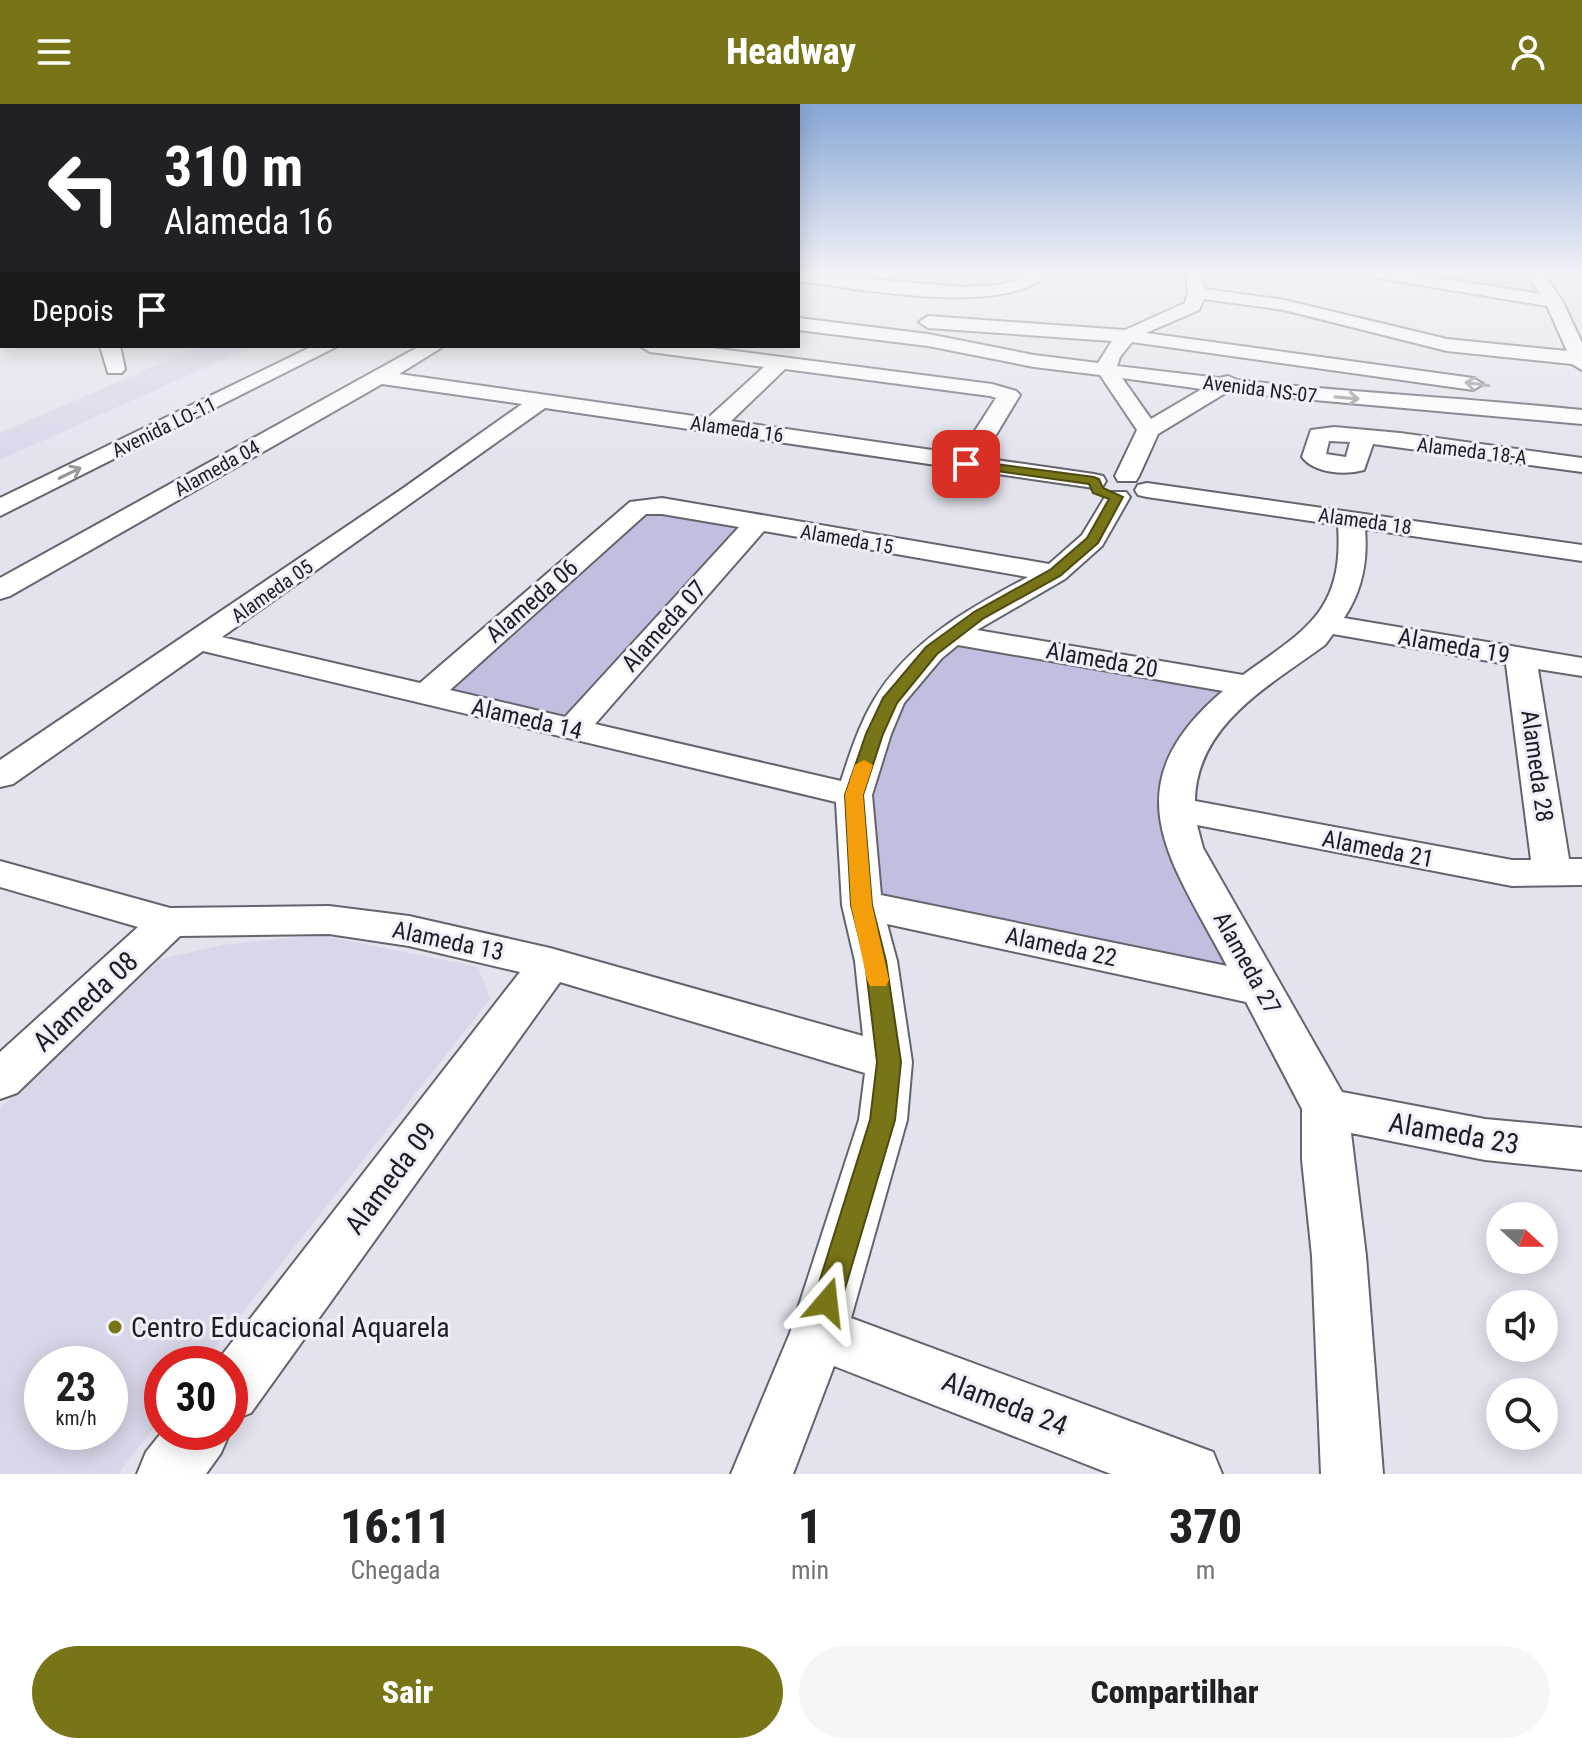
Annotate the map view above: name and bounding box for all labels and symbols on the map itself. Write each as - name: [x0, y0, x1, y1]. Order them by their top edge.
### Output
- street label: Avenida NS-07: [1202, 370, 1318, 408]
- one-way arrow: [1464, 377, 1491, 392]
- street label: Avenida LO-11: [108, 391, 220, 463]
- one-way arrow: [1333, 391, 1360, 406]
- street label: Alameda 16: [689, 411, 785, 447]
- pin: [932, 430, 1000, 498]
- street label: Alameda 18-A: [1416, 432, 1529, 470]
- street label: Alameda 04: [170, 435, 264, 501]
- one-way arrow: [57, 465, 81, 481]
- street label: Alameda 18: [1317, 503, 1413, 539]
- street label: Alameda 15: [799, 519, 895, 559]
- street label: Alameda 06: [480, 553, 584, 649]
- street label: Alameda 05: [227, 554, 317, 628]
- street label: Alameda 07: [616, 575, 712, 677]
- street label: Alameda 19: [1396, 622, 1512, 670]
- street label: Alameda 20: [1044, 636, 1160, 684]
- street label: Alameda 14: [469, 693, 585, 745]
- street label: Alameda 28: [1515, 708, 1559, 824]
- street label: Alameda 21: [1320, 824, 1436, 874]
- street label: Alameda 27: [1207, 907, 1287, 1019]
- street label: Alameda 13: [390, 916, 506, 966]
- street label: Alameda 22: [1003, 922, 1119, 972]
- street label: Alameda 08: [26, 944, 145, 1058]
- street label: Alameda 23: [1386, 1106, 1522, 1161]
- street label: Alameda 09: [338, 1116, 443, 1241]
- north arrow: [1486, 1202, 1558, 1274]
- position arrow: [785, 1260, 869, 1344]
- place label: Centro Educacional Aquarela: [131, 1311, 450, 1344]
- marker: Centro Educacional Aquarela: [106, 1318, 124, 1336]
- speed limit sign: 30: [144, 1346, 248, 1450]
- street label: Alameda 24: [937, 1364, 1072, 1442]

